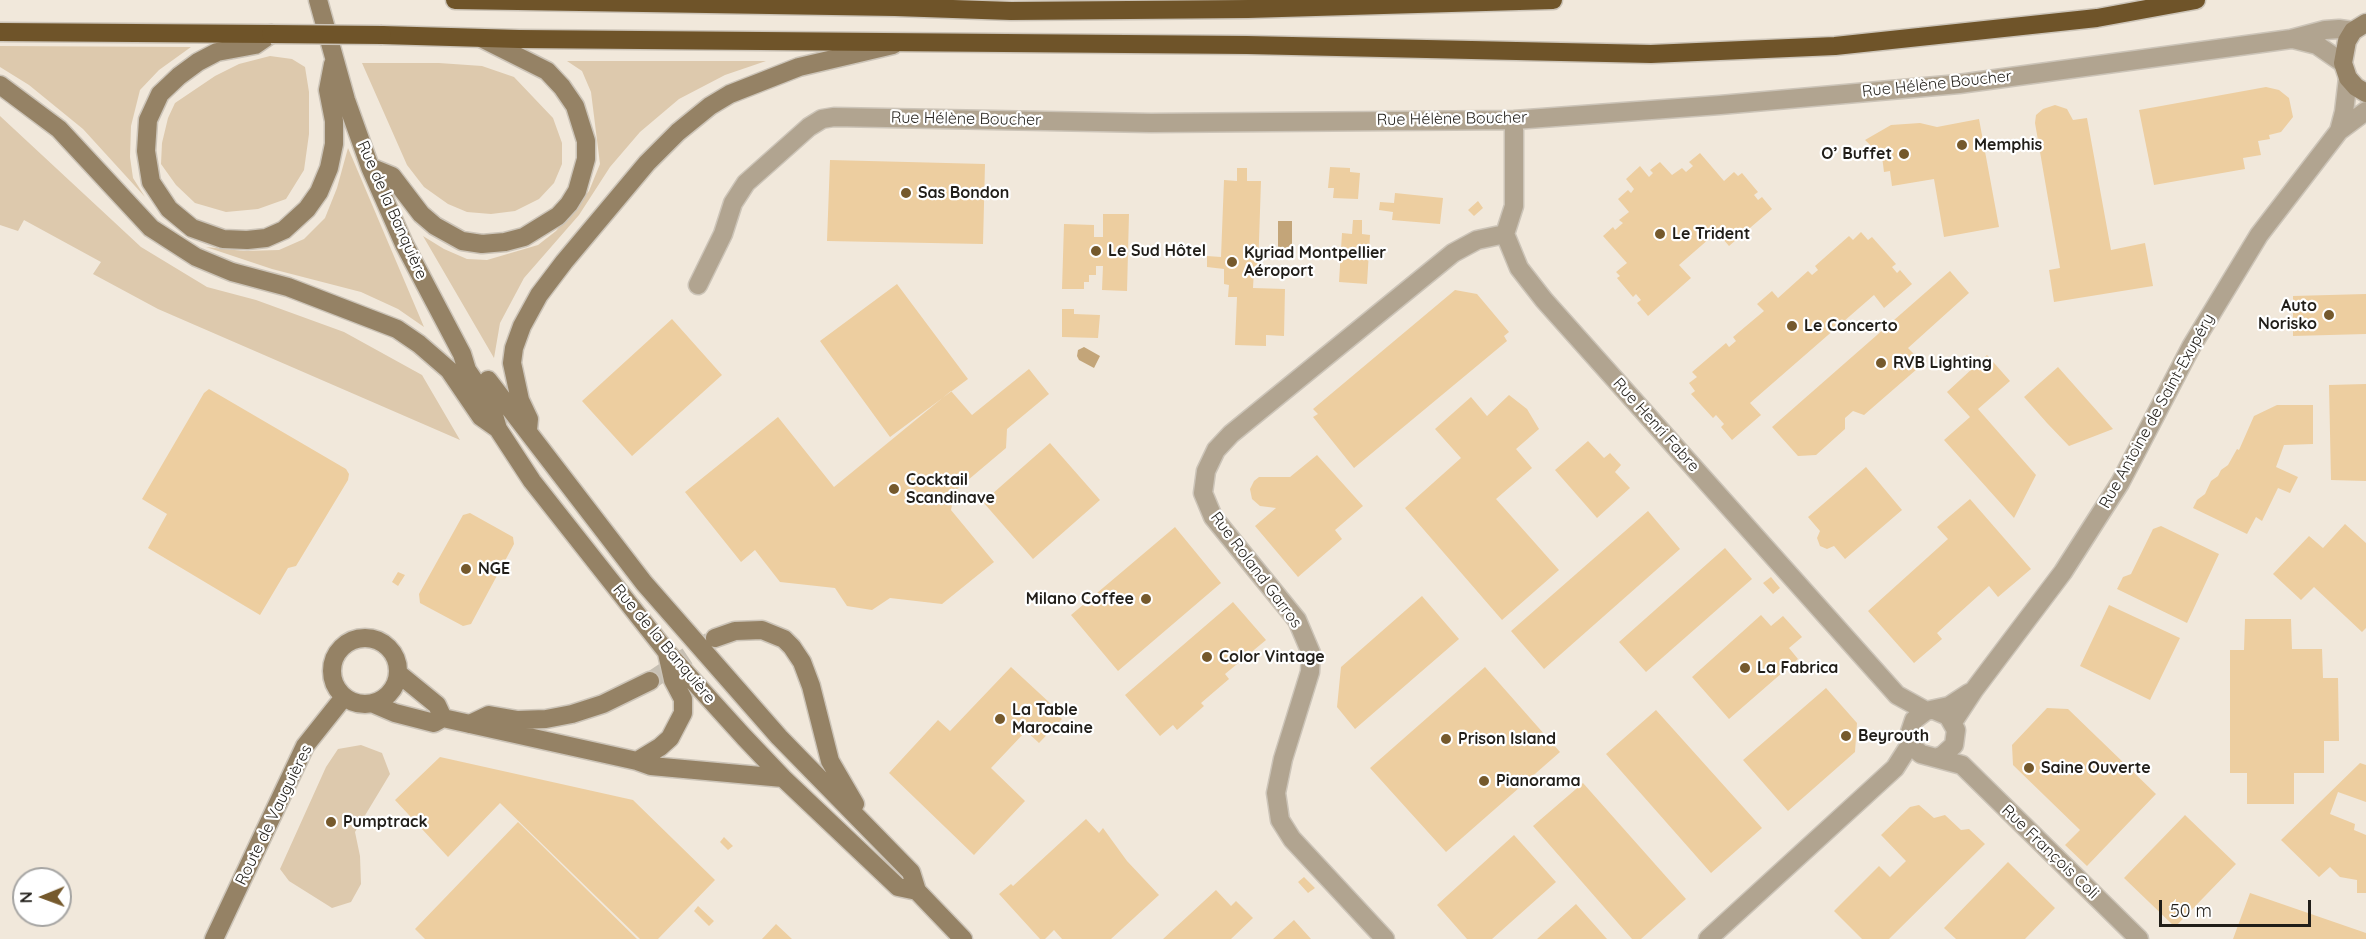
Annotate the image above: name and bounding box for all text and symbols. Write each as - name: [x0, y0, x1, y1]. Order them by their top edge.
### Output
- street label: Rue Hélène Boucher: [1861, 67, 2013, 101]
- street label: Rue Hélène Boucher: [891, 108, 1041, 130]
- street label: Rue Hélène Boucher: [1377, 108, 1527, 130]
- place label: Memphis: [1974, 135, 2042, 155]
- street label: Rue de la Banquière: [353, 138, 431, 282]
- marker: Memphis: [1955, 138, 1969, 152]
- place label: O’ Buffet: [1821, 144, 1892, 164]
- marker: O’ Buffet: [1897, 147, 1911, 161]
- place label: Sas Bondon: [918, 183, 1009, 203]
- marker: Sas Bondon: [899, 186, 913, 200]
- place label: Le Trident: [1672, 224, 1750, 244]
- marker: Le Trident: [1653, 227, 1667, 241]
- place label: Le Sud Hôtel: [1108, 241, 1206, 261]
- place label: Kyriad Montpellier Aéroport: [1244, 243, 1386, 281]
- marker: Le Sud Hôtel: [1089, 244, 1103, 258]
- marker: Kyriad Montpellier Aéroport: [1225, 255, 1239, 269]
- place label: Auto Norisko: [2258, 296, 2317, 334]
- marker: Auto Norisko: [2322, 308, 2336, 322]
- street label: Rue Antoine de Saint-Exupéry: [2095, 310, 2219, 512]
- place label: Le Concerto: [1804, 316, 1898, 336]
- marker: Le Concerto: [1785, 319, 1799, 333]
- place label: RVB Lighting: [1893, 353, 1992, 373]
- marker: RVB Lighting: [1874, 356, 1888, 370]
- street label: Rue Henri Fabre: [1609, 374, 1703, 476]
- place label: Cocktail Scandinave: [906, 470, 995, 508]
- marker: Cocktail Scandinave: [887, 482, 901, 496]
- street label: Rue Roland Garros: [1206, 508, 1306, 632]
- place label: NGE: [478, 559, 510, 579]
- marker: NGE: [459, 562, 473, 576]
- street label: Rue de la Banquière: [609, 581, 719, 707]
- place label: Milano Coffee: [1026, 589, 1134, 609]
- marker: Milano Coffee: [1139, 592, 1153, 606]
- place label: Color Vintage: [1219, 647, 1325, 667]
- marker: Color Vintage: [1200, 650, 1214, 664]
- place label: La Fabrica: [1757, 658, 1838, 678]
- marker: La Fabrica: [1738, 661, 1752, 675]
- place label: La Table Marocaine: [1012, 700, 1093, 738]
- marker: La Table Marocaine: [993, 712, 1007, 726]
- place label: Beyrouth: [1858, 726, 1929, 746]
- place label: Prison Island: [1458, 729, 1556, 749]
- marker: Beyrouth: [1839, 729, 1853, 743]
- marker: Prison Island: [1439, 732, 1453, 746]
- street label: Route de Vauguières: [232, 742, 316, 888]
- place label: Saine Ouverte: [2041, 758, 2151, 778]
- marker: Saine Ouverte: [2022, 761, 2036, 775]
- place label: Pianorama: [1496, 771, 1581, 791]
- marker: Pianorama: [1477, 774, 1491, 788]
- street label: Rue François Coli: [1998, 801, 2102, 903]
- place label: Pumptrack: [343, 812, 428, 832]
- marker: Pumptrack: [324, 815, 338, 829]
- north arrow: [12, 867, 72, 927]
- scale bar: [2162, 888, 2314, 926]
- text: N: [16, 891, 36, 903]
- text: 50 m: [2170, 899, 2212, 922]

